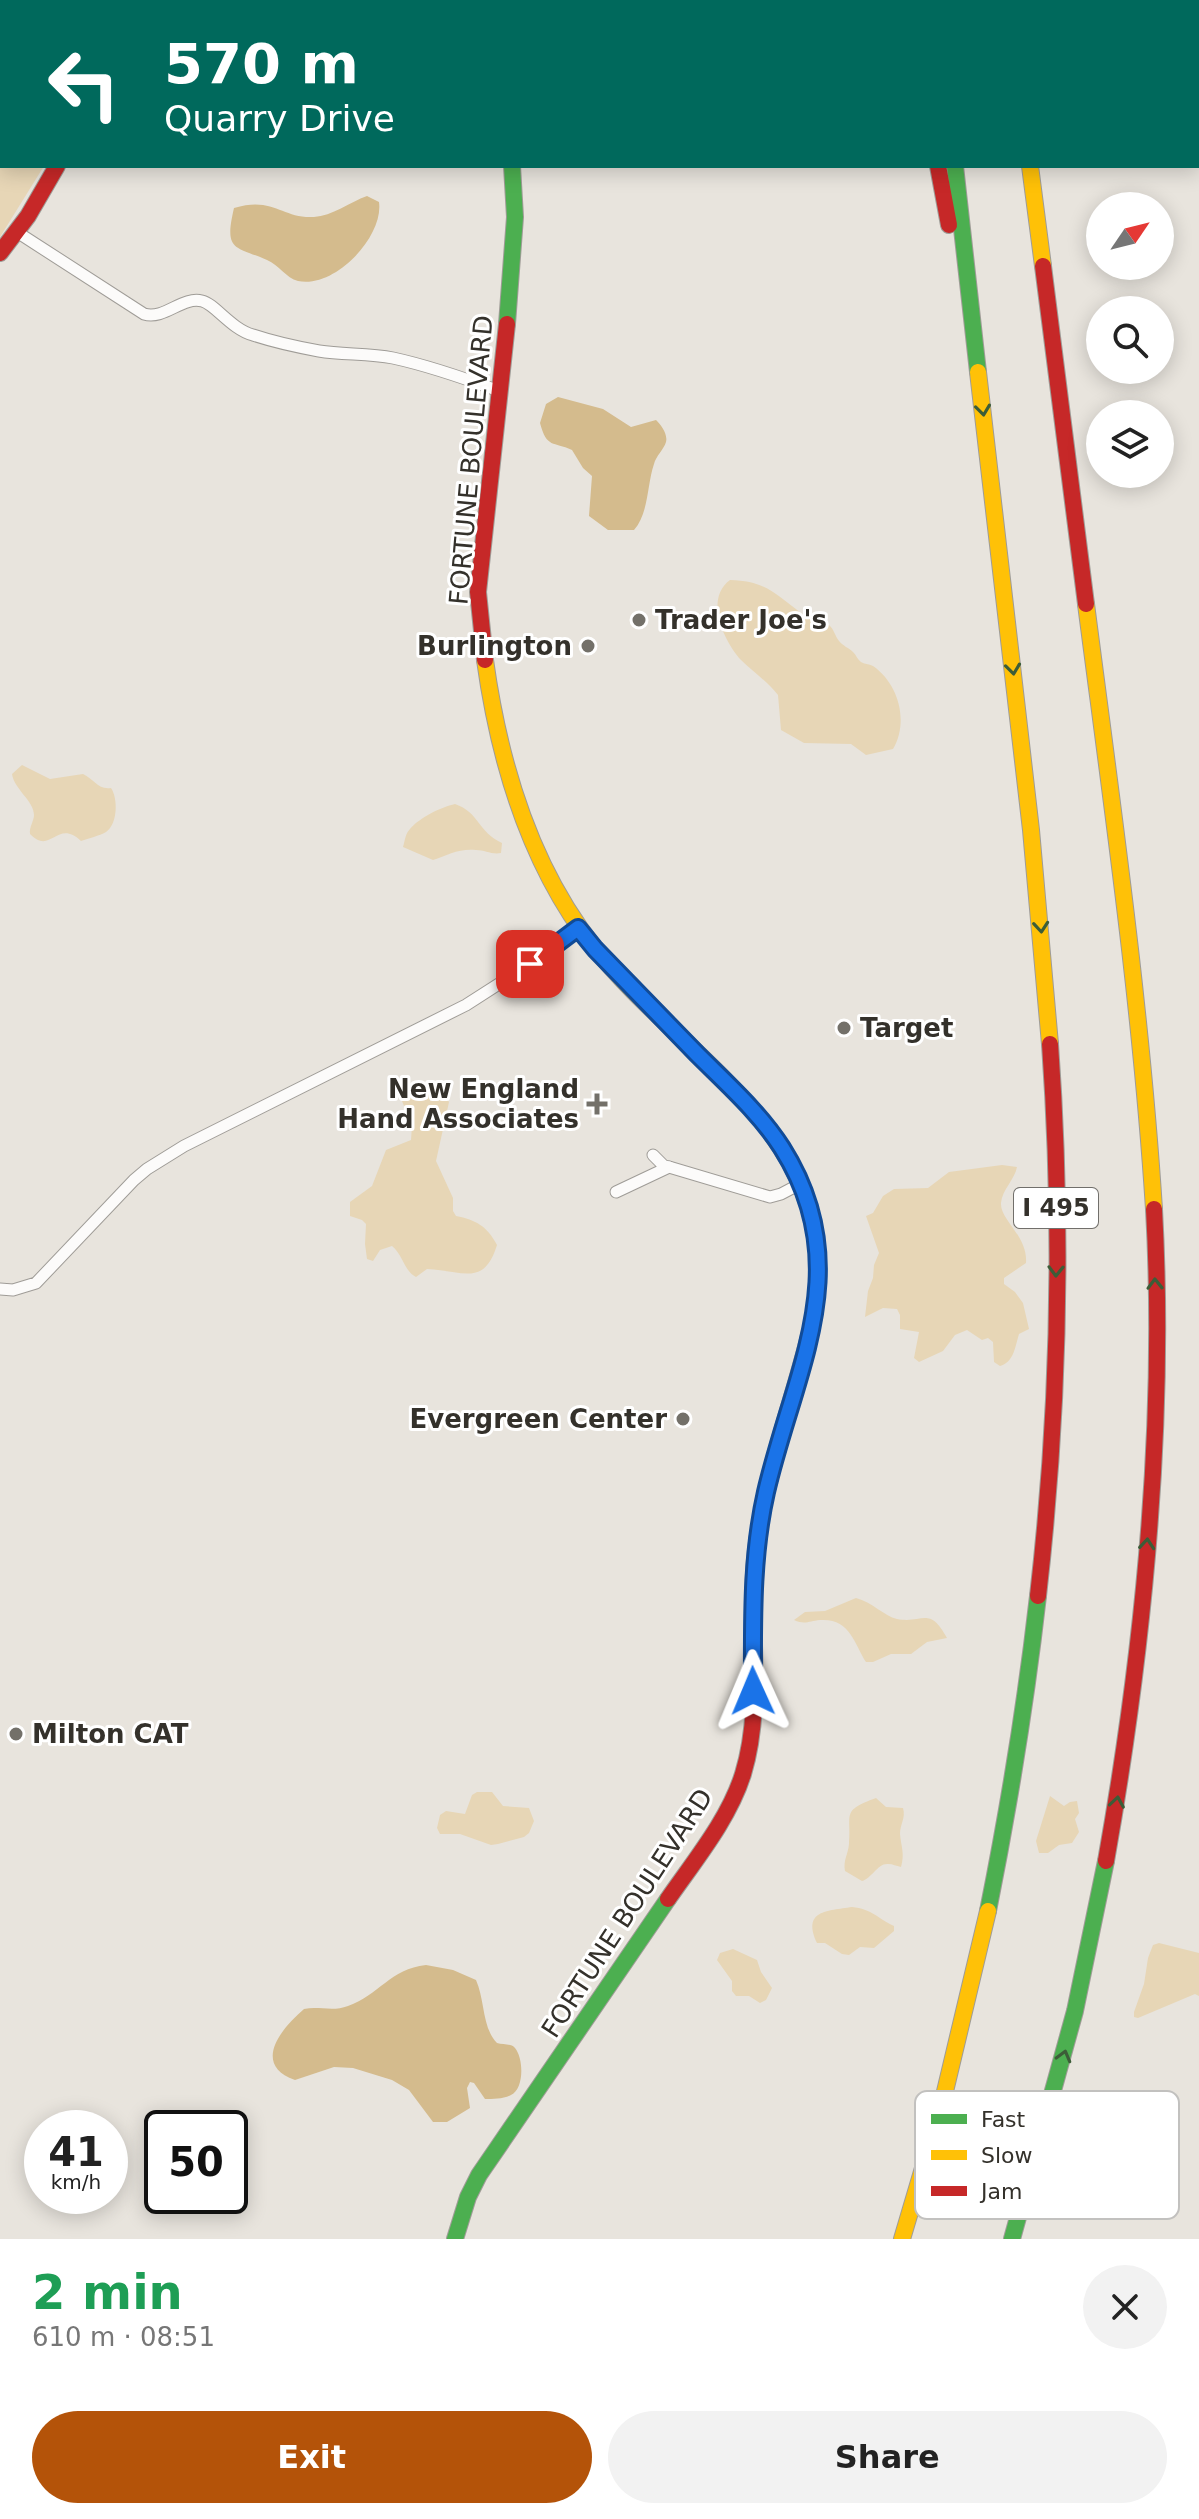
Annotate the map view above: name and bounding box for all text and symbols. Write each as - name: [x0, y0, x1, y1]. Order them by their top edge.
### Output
- text: 570 m: [164, 31, 359, 96]
- icon: left: [32, 32, 136, 136]
- text: Quarry Drive: [164, 98, 395, 139]
- north arrow: [1086, 192, 1174, 280]
- map controls: [1086, 192, 1174, 488]
- button: search: [1086, 296, 1174, 384]
- street label: FORTUNE BOULEVARD: [443, 314, 499, 606]
- button: layers: [1086, 400, 1174, 488]
- one-way arrow: [974, 403, 991, 417]
- place label: Trader Joe's: [655, 605, 827, 635]
- marker: Trader Joe's: [630, 611, 648, 629]
- place label: Burlington: [417, 631, 572, 661]
- marker: Burlington: [579, 637, 597, 655]
- one-way arrow: [1004, 663, 1021, 676]
- one-way arrow: [1032, 921, 1049, 934]
- pin: [496, 930, 564, 998]
- icon: arrive: [508, 942, 552, 986]
- place label: Target: [860, 1013, 953, 1043]
- marker: Target: [835, 1019, 853, 1037]
- place label: New England Hand Associates: [337, 1074, 579, 1134]
- marker: New England Hand Associates: [586, 1093, 608, 1115]
- road number: I 495: [1014, 1188, 1098, 1228]
- one-way arrow: [1047, 1265, 1065, 1278]
- one-way arrow: [1146, 1277, 1164, 1290]
- place label: Evergreen Center: [409, 1404, 667, 1434]
- marker: Evergreen Center: [674, 1410, 692, 1428]
- one-way arrow: [1138, 1537, 1155, 1550]
- position arrow: [711, 1649, 795, 1733]
- place label: Milton CAT: [32, 1719, 189, 1749]
- marker: Milton CAT: [7, 1725, 25, 1743]
- street label: FORTUNE BOULEVARD: [535, 1783, 719, 2043]
- one-way arrow: [1108, 1795, 1125, 1809]
- one-way arrow: [1054, 2050, 1071, 2064]
- legend: [915, 2091, 1179, 2219]
- text: Fast: [981, 2107, 1026, 2132]
- speed limit sign: 50: [144, 2110, 248, 2214]
- text: 41: [48, 2129, 104, 2175]
- text: Slow: [981, 2143, 1033, 2168]
- text: km/h: [51, 2170, 101, 2194]
- text: Jam: [979, 2179, 1022, 2204]
- text: 2 min: [32, 2264, 183, 2320]
- button: close: [1083, 2265, 1167, 2349]
- text: 610 m · 08:51: [32, 2322, 215, 2352]
- button: Exit: [32, 2411, 592, 2503]
- button: Share: [608, 2411, 1167, 2503]

